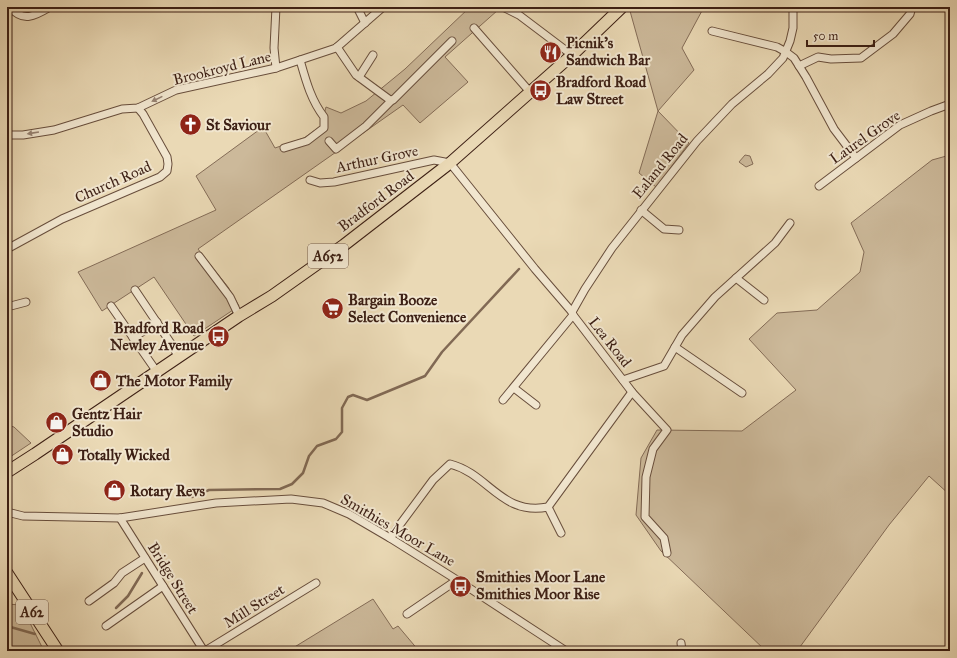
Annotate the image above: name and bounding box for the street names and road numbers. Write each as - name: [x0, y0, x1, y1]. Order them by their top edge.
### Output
- street label: Brookroyd Lane: [171, 47, 273, 89]
- street label: Laurel Grove: [826, 106, 904, 168]
- street label: Ealand Road: [628, 130, 692, 202]
- street label: Arthur Grove: [333, 142, 420, 177]
- street label: Church Road: [72, 157, 154, 207]
- street label: Bradford Road: [335, 166, 418, 235]
- road number: A652: [308, 244, 348, 268]
- street label: Lea Road: [585, 313, 635, 371]
- street label: Smithies Moor Lane: [338, 490, 458, 570]
- street label: Bridge Street: [144, 539, 202, 618]
- street label: Mill Street: [220, 580, 288, 632]
- road number: A62: [16, 600, 48, 624]

